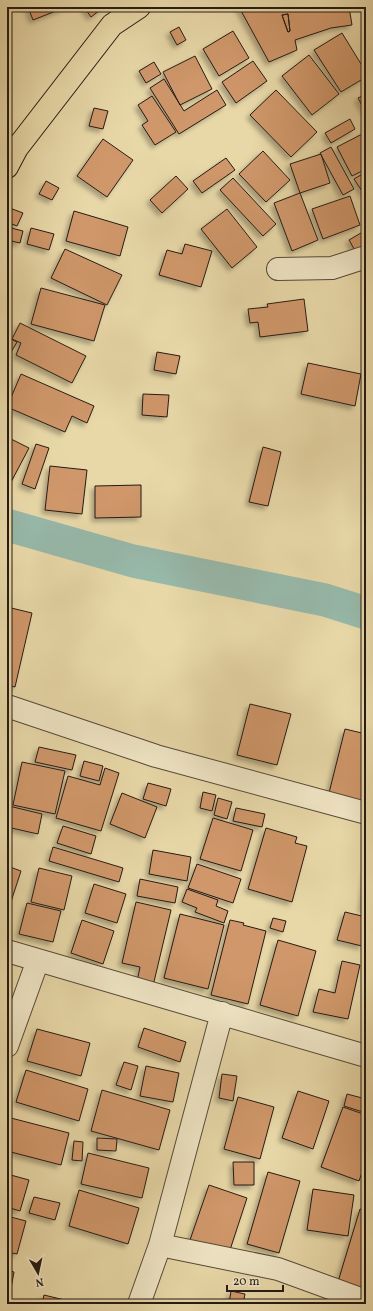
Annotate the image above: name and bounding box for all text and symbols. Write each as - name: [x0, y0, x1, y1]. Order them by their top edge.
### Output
- north arrow: [18, 1253, 58, 1293]
- scale bar: [227, 1267, 283, 1293]
- text: N: [34, 1273, 44, 1289]
- text: 20 m: [233, 1274, 260, 1290]

